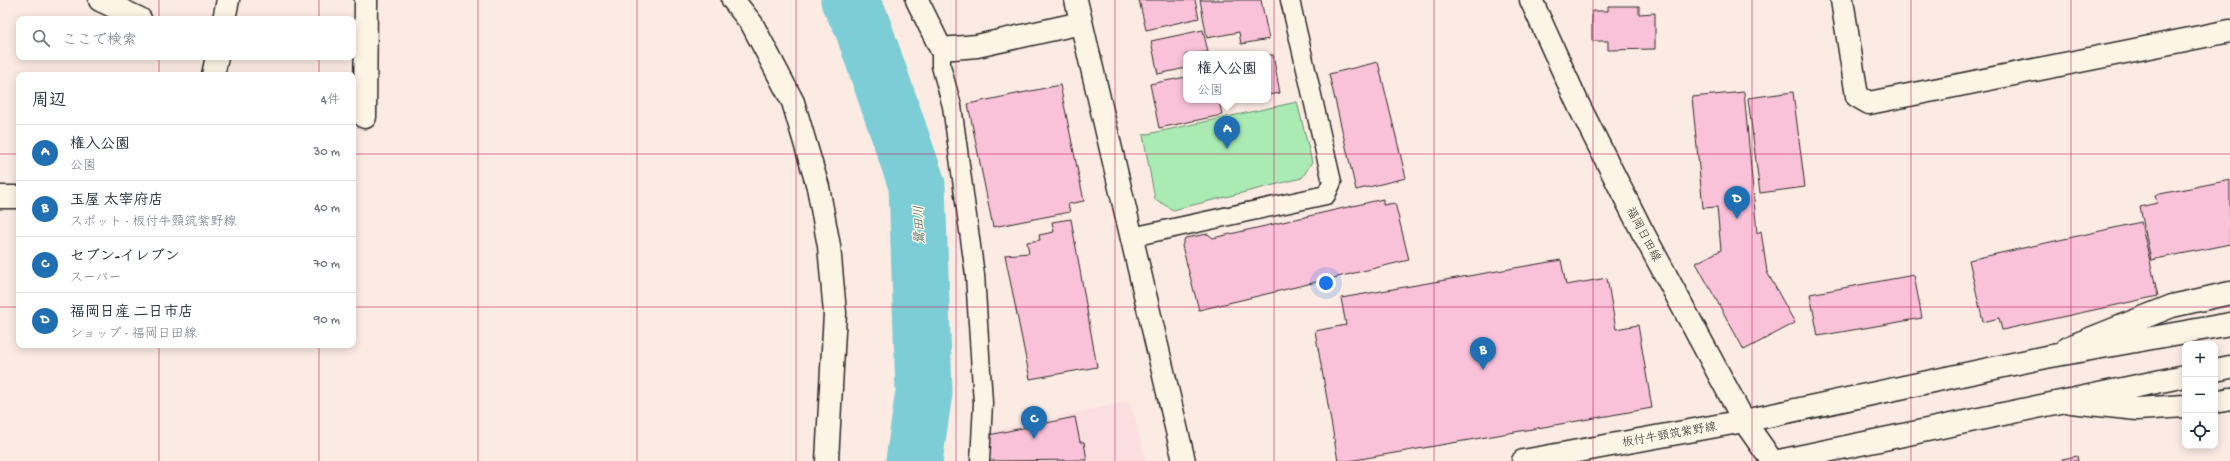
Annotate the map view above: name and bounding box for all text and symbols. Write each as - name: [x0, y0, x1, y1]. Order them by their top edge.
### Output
- search box: [16, 16, 356, 60]
- icon: search: [30, 27, 52, 49]
- text: ここで検索: [62, 32, 137, 50]
- popup: [1183, 51, 1271, 103]
- text: 権入公園: [1197, 61, 1257, 79]
- text: 公園: [1197, 84, 1223, 99]
- text: 周辺: [32, 92, 66, 112]
- text: 4件: [321, 93, 340, 108]
- pin: A: [1214, 116, 1240, 149]
- text: 権入公園: [70, 136, 130, 154]
- text: A: [41, 145, 49, 160]
- text: 30 m: [314, 145, 340, 160]
- text: 公園: [70, 159, 96, 174]
- pin: D: [1724, 186, 1750, 219]
- text: 玉屋 太宰府店: [70, 192, 164, 210]
- text: B: [42, 201, 48, 216]
- text: 40 m: [314, 201, 340, 216]
- water label: 鷺田川: [911, 205, 929, 245]
- street label: 福岡日田線: [1622, 205, 1663, 265]
- text: スポット · 板付牛頸筑紫野線: [70, 215, 236, 230]
- text: セブン-イレブン: [70, 248, 180, 266]
- text: C: [41, 257, 49, 272]
- text: 70 m: [314, 257, 340, 272]
- text: スーパー: [70, 271, 121, 286]
- your location: [1316, 273, 1336, 293]
- text: 福岡日産 二日市店: [70, 304, 194, 322]
- text: D: [41, 313, 49, 328]
- text: 90 m: [314, 313, 340, 328]
- text: ショップ · 福岡日田線: [70, 327, 197, 342]
- pin: B: [1470, 337, 1496, 370]
- map controls: [2182, 341, 2218, 449]
- button: +: [2182, 341, 2218, 377]
- button: −: [2182, 377, 2218, 413]
- pin: C: [1021, 406, 1047, 439]
- button: locate: [2182, 413, 2218, 449]
- street label: 板付牛頸筑紫野線: [1621, 420, 1718, 451]

